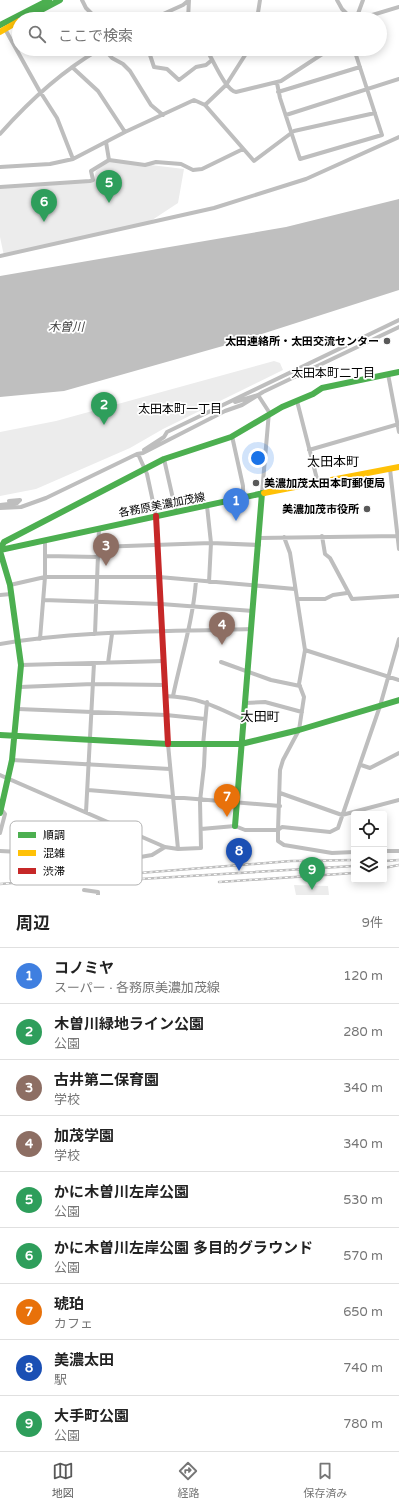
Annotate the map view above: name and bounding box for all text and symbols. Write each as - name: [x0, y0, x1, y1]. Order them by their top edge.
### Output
- search box: [12, 12, 387, 56]
- icon: search: [26, 23, 48, 45]
- text: ここで検索: [58, 27, 133, 45]
- pin: 5: [96, 170, 122, 203]
- pin: 6: [31, 189, 57, 222]
- water label: 木曽川: [48, 320, 86, 334]
- place label: 太田連絡所・太田交流センター: [225, 335, 379, 348]
- marker: 太田連絡所・太田交流センター: [382, 336, 392, 346]
- district label: 太田本町二丁目: [291, 366, 375, 380]
- pin: 2: [91, 392, 117, 425]
- district label: 太田本町一丁目: [138, 402, 222, 416]
- your location: [248, 448, 268, 468]
- district label: 太田本町: [307, 454, 359, 470]
- place label: 美濃加茂太田本町郵便局: [264, 477, 385, 490]
- marker: 美濃加茂太田本町郵便局: [251, 478, 261, 488]
- pin: 1: [223, 488, 249, 521]
- street label: 各務原美濃加茂線: [118, 490, 206, 520]
- place label: 美濃加茂市役所: [282, 503, 359, 516]
- marker: 美濃加茂市役所: [362, 504, 372, 514]
- pin: 3: [93, 533, 119, 566]
- pin: 4: [209, 612, 235, 645]
- district label: 太田町: [240, 709, 280, 725]
- pin: 7: [214, 784, 240, 817]
- map controls: [351, 811, 387, 883]
- button: locate: [351, 811, 387, 847]
- legend: [10, 821, 142, 885]
- text: 順調: [43, 829, 65, 842]
- pin: 8: [226, 838, 252, 871]
- text: 混雑: [43, 847, 65, 860]
- button: layers: [351, 847, 387, 883]
- pin: 9: [299, 857, 325, 890]
- text: 渋滞: [43, 865, 65, 878]
- text: 周辺: [16, 913, 50, 934]
- text: 9件: [362, 915, 383, 931]
- text: コノミヤ: [54, 959, 114, 977]
- text: 1: [25, 968, 33, 984]
- text: 120 m: [343, 968, 383, 984]
- text: スーパー · 各務原美濃加茂線: [54, 980, 220, 996]
- text: 木曽川緑地ライン公園: [54, 1015, 204, 1033]
- text: 2: [25, 1024, 33, 1040]
- text: 280 m: [343, 1024, 383, 1040]
- text: 公園: [54, 1036, 80, 1052]
- text: 古井第二保育園: [54, 1071, 159, 1089]
- text: 3: [25, 1080, 33, 1096]
- text: 340 m: [343, 1080, 383, 1096]
- text: 学校: [54, 1092, 80, 1108]
- text: 加茂学園: [54, 1127, 114, 1145]
- text: 4: [25, 1136, 33, 1152]
- text: 340 m: [343, 1136, 383, 1152]
- text: 学校: [54, 1148, 80, 1164]
- text: かに木曽川左岸公園: [54, 1183, 189, 1201]
- text: 5: [25, 1192, 33, 1208]
- text: 530 m: [343, 1192, 383, 1208]
- text: 公園: [54, 1204, 80, 1220]
- text: かに木曽川左岸公園 多目的グラウンド: [54, 1239, 313, 1257]
- text: 6: [25, 1248, 33, 1264]
- text: 570 m: [343, 1248, 383, 1264]
- text: 公園: [54, 1260, 80, 1276]
- text: 琥珀: [54, 1295, 84, 1313]
- text: 7: [25, 1304, 33, 1320]
- text: 650 m: [343, 1304, 383, 1320]
- text: カフェ: [54, 1316, 93, 1332]
- text: 美濃太田: [54, 1351, 114, 1369]
- text: 8: [25, 1360, 33, 1376]
- text: 740 m: [343, 1360, 383, 1376]
- text: 駅: [54, 1372, 67, 1388]
- text: 大手町公園: [54, 1407, 129, 1425]
- text: 9: [25, 1416, 33, 1432]
- text: 780 m: [343, 1416, 383, 1432]
- text: 公園: [54, 1428, 80, 1444]
- tab: 地図: [52, 1460, 74, 1500]
- tab: 経路: [177, 1460, 199, 1500]
- tab: 保存済み: [303, 1460, 347, 1500]

